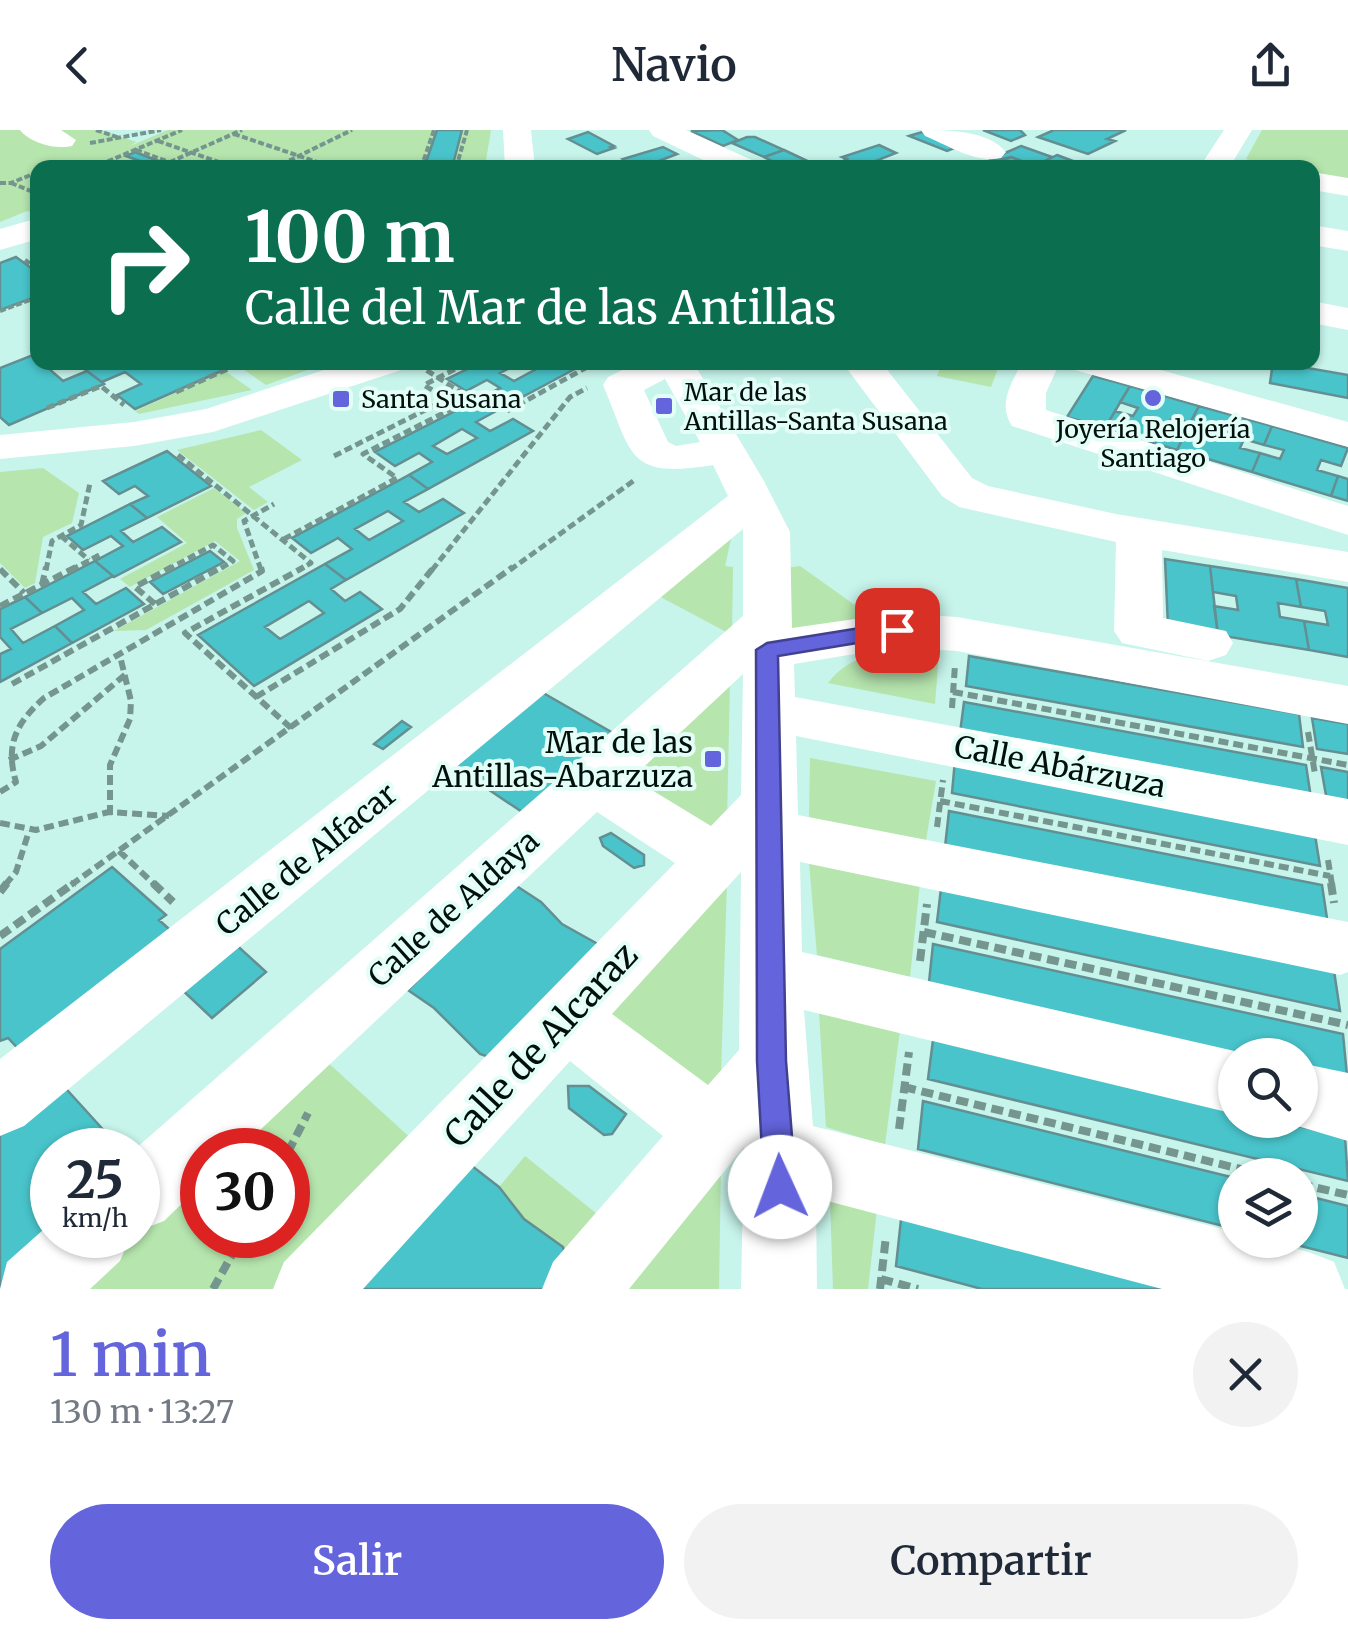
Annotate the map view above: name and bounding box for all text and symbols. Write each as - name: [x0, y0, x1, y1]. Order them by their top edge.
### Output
- text: Navio: [611, 37, 737, 93]
- icon: back: [50, 38, 105, 93]
- icon: share: [1243, 38, 1298, 93]
- text: 100 m: [245, 193, 455, 281]
- icon: right: [80, 200, 210, 330]
- text: Calle del Mar de las Antillas: [245, 280, 836, 336]
- place label: Mar de las Antillas-Santa Susana: [683, 376, 948, 437]
- place label: Santa Susana: [361, 383, 521, 415]
- marker: Joyería Relojería Santiago: [1142, 387, 1164, 409]
- marker: Santa Susana: [330, 388, 352, 410]
- marker: Mar de las Antillas-Santa Susana: [653, 395, 675, 417]
- place label: Joyería Relojería Santiago: [1055, 413, 1250, 474]
- pin: [855, 588, 940, 673]
- icon: arrive: [870, 603, 925, 658]
- place label: Mar de las Antillas-Abarzuza: [431, 723, 693, 795]
- street label: Calle Abárzuza: [951, 727, 1169, 805]
- marker: Mar de las Antillas-Abarzuza: [702, 748, 724, 770]
- street label: Calle de Alfacar: [208, 774, 404, 944]
- street label: Calle de Aldaya: [360, 821, 546, 995]
- street label: Calle de Alcaraz: [435, 934, 647, 1156]
- map controls: [1218, 1038, 1318, 1258]
- button: search: [1218, 1038, 1318, 1138]
- speed limit sign: 30: [180, 1128, 310, 1258]
- position arrow: [728, 1135, 832, 1239]
- text: 25: [66, 1149, 124, 1212]
- button: layers: [1218, 1158, 1318, 1258]
- text: km/h: [62, 1202, 128, 1234]
- text: 1 min: [50, 1317, 211, 1392]
- button: close: [1193, 1322, 1298, 1427]
- text: 130 m · 13:27: [50, 1392, 234, 1432]
- button: Salir: [50, 1504, 664, 1619]
- button: Compartir: [684, 1504, 1298, 1619]

